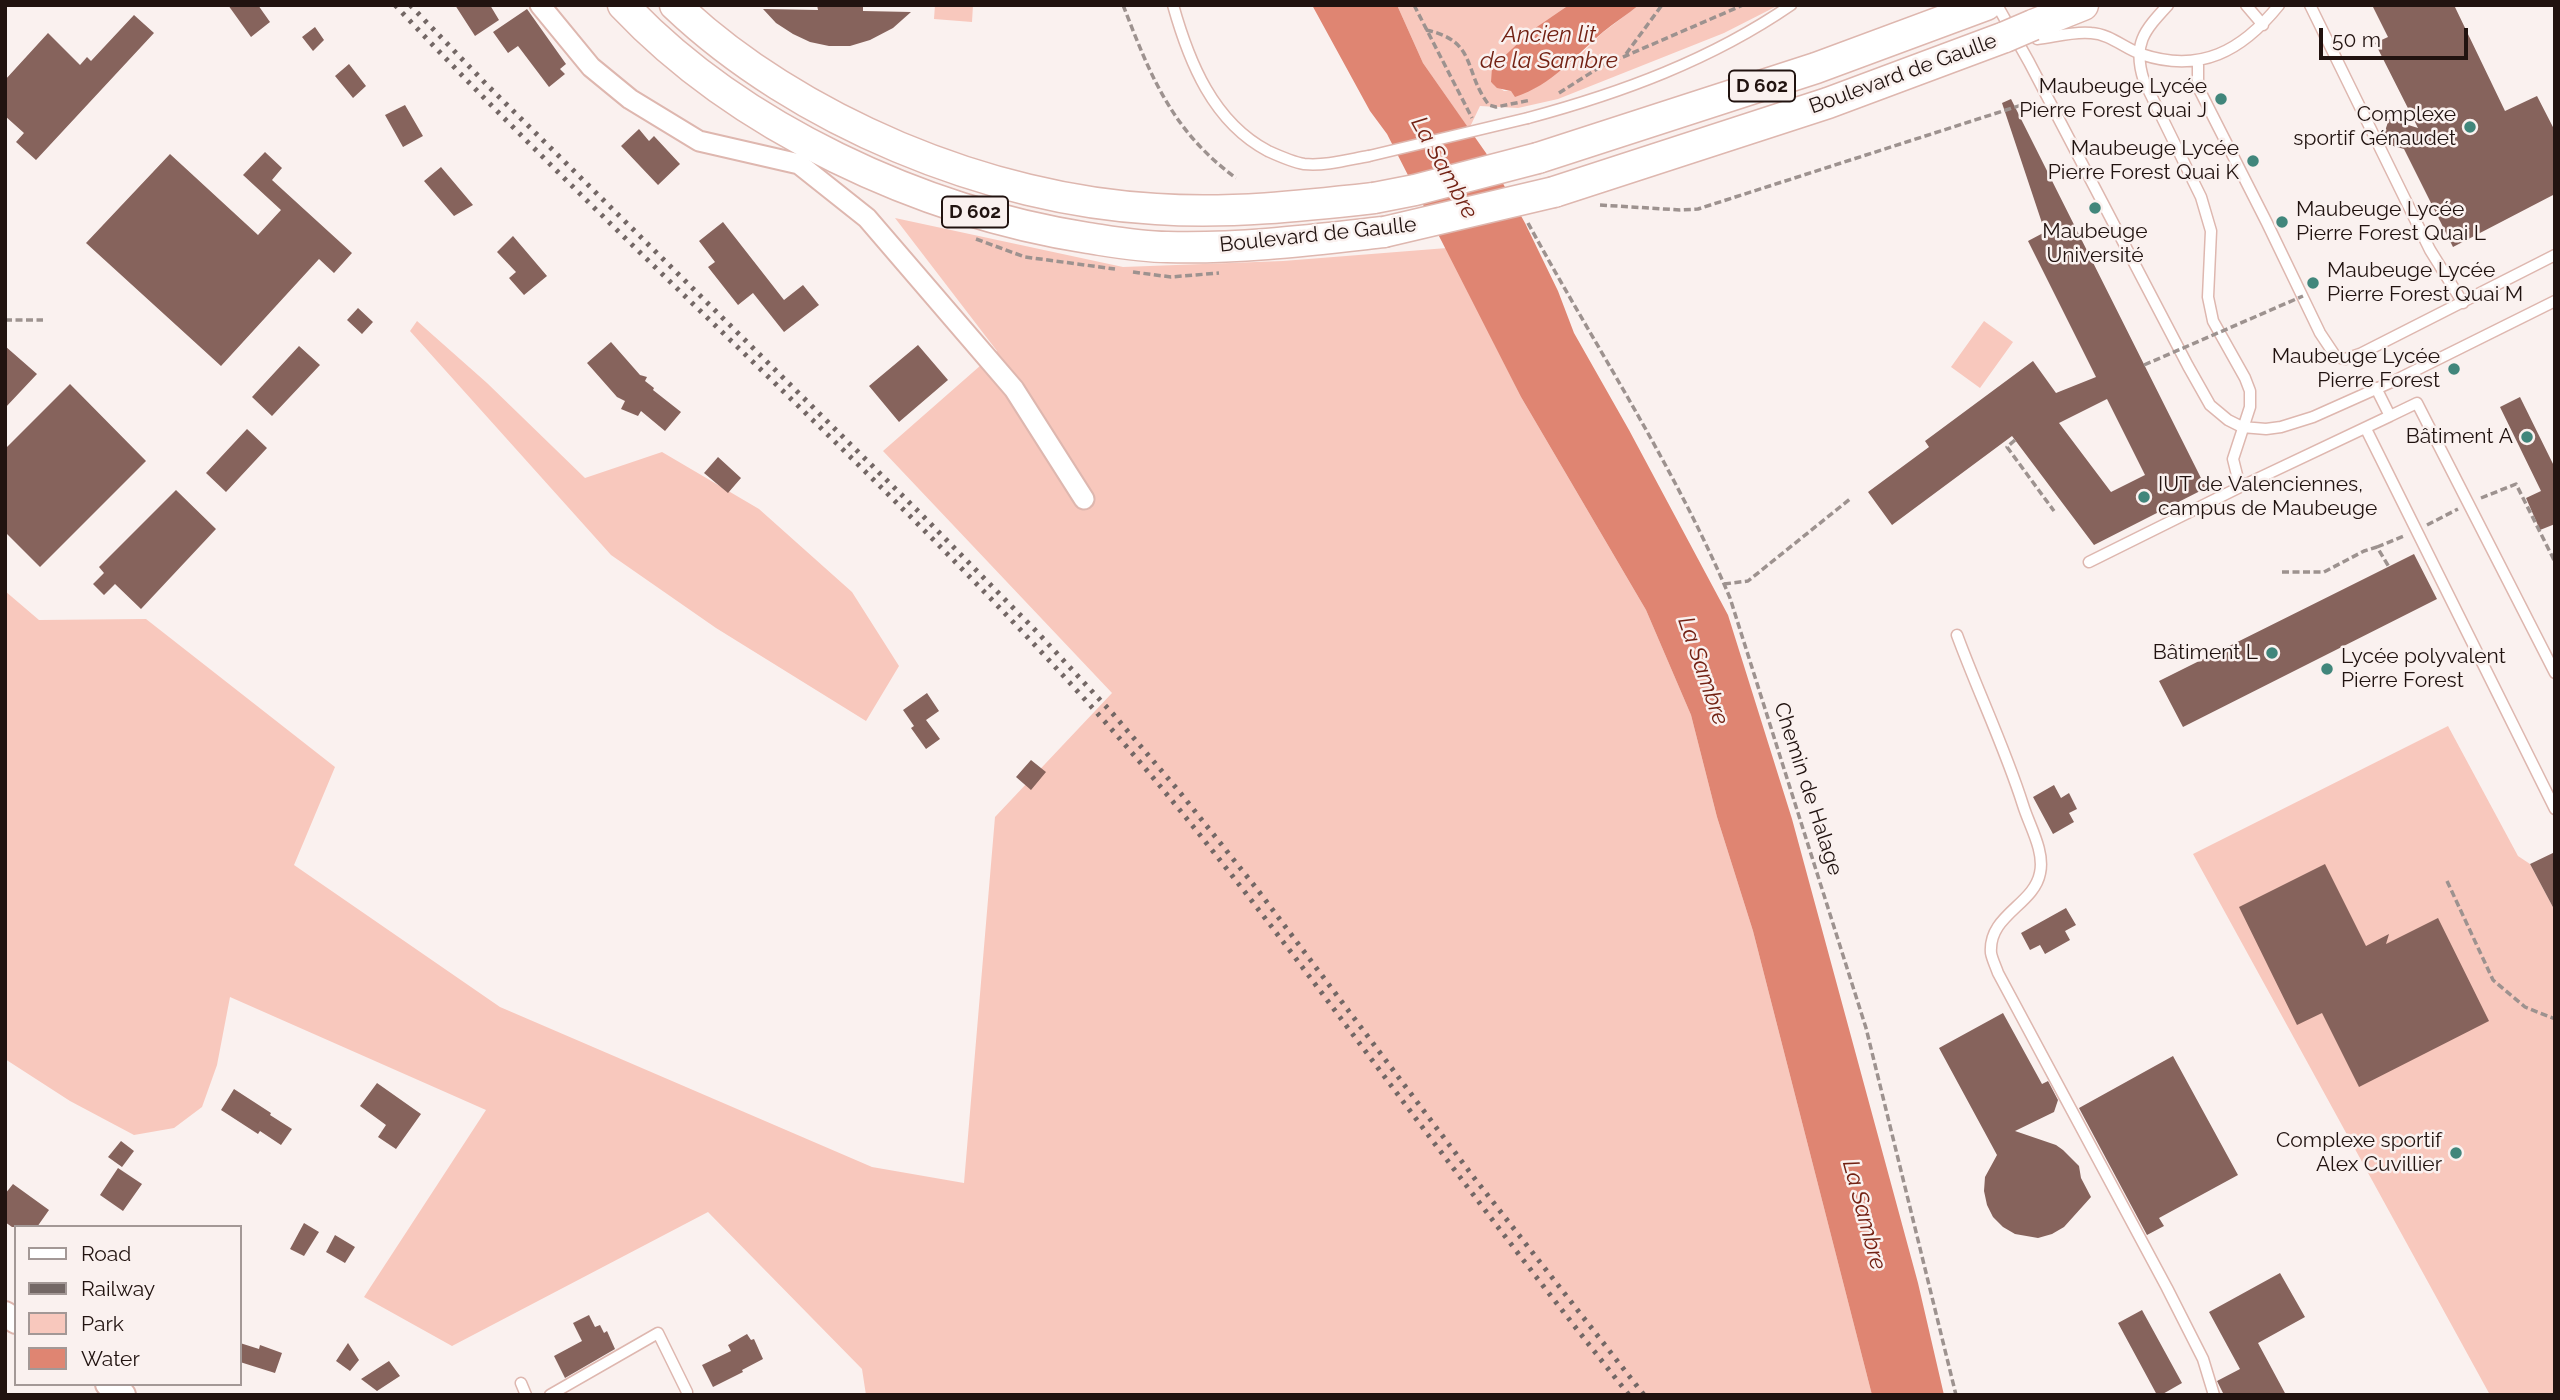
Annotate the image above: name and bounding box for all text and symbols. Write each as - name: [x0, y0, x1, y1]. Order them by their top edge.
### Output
- scale bar: [2322, 14, 2471, 58]
- water label: Ancien lit de la Sambre: [1480, 21, 1618, 75]
- text: 50 m: [2332, 27, 2381, 52]
- street label: Boulevard de Gaulle: [1806, 28, 2000, 120]
- road number: D 602: [1729, 71, 1795, 102]
- place label: Maubeuge Lycée Pierre Forest Quai J: [2019, 74, 2207, 124]
- marker: Maubeuge Lycée Pierre Forest Quai J: [2213, 91, 2229, 107]
- place label: Complexe sportif Génaudet: [2293, 102, 2456, 152]
- water label: La Sambre: [1405, 112, 1483, 224]
- marker: Complexe sportif Génaudet: [2462, 119, 2478, 135]
- place label: Maubeuge Lycée Pierre Forest Quai K: [2048, 136, 2239, 186]
- marker: Maubeuge Lycée Pierre Forest Quai K: [2245, 153, 2261, 169]
- road number: D 602: [942, 196, 1008, 228]
- place label: Maubeuge Lycée Pierre Forest Quai L: [2296, 197, 2486, 247]
- marker: Maubeuge Université: [2087, 200, 2103, 216]
- street label: Boulevard de Gaulle: [1218, 212, 1418, 258]
- marker: Maubeuge Lycée Pierre Forest Quai L: [2274, 214, 2290, 230]
- place label: Maubeuge Université: [2042, 219, 2148, 269]
- place label: Maubeuge Lycée Pierre Forest Quai M: [2327, 258, 2523, 308]
- marker: Maubeuge Lycée Pierre Forest Quai M: [2305, 275, 2321, 291]
- place label: Maubeuge Lycée Pierre Forest: [2272, 344, 2440, 394]
- marker: Maubeuge Lycée Pierre Forest: [2446, 361, 2462, 377]
- place label: Bâtiment A: [2406, 424, 2513, 450]
- marker: Bâtiment A: [2519, 429, 2535, 445]
- place label: IUT de Valenciennes, campus de Maubeuge: [2158, 472, 2377, 522]
- marker: IUT de Valenciennes, campus de Maubeuge: [2136, 489, 2152, 505]
- water label: La Sambre: [1672, 613, 1734, 729]
- place label: Bâtiment L: [2153, 640, 2258, 666]
- place label: Lycée polyvalent Pierre Forest: [2341, 644, 2506, 694]
- marker: Bâtiment L: [2264, 645, 2280, 661]
- marker: Lycée polyvalent Pierre Forest: [2319, 661, 2335, 677]
- street label: Chemin de Halage: [1768, 699, 1848, 879]
- place label: Complexe sportif Alex Cuvillier: [2276, 1128, 2442, 1178]
- marker: Complexe sportif Alex Cuvillier: [2448, 1145, 2464, 1161]
- water label: La Sambre: [1836, 1157, 1892, 1273]
- legend: [14, 1225, 242, 1386]
- text: Road: [81, 1241, 131, 1266]
- text: Railway: [81, 1276, 155, 1301]
- text: Park: [81, 1311, 124, 1336]
- text: Water: [81, 1346, 140, 1371]

